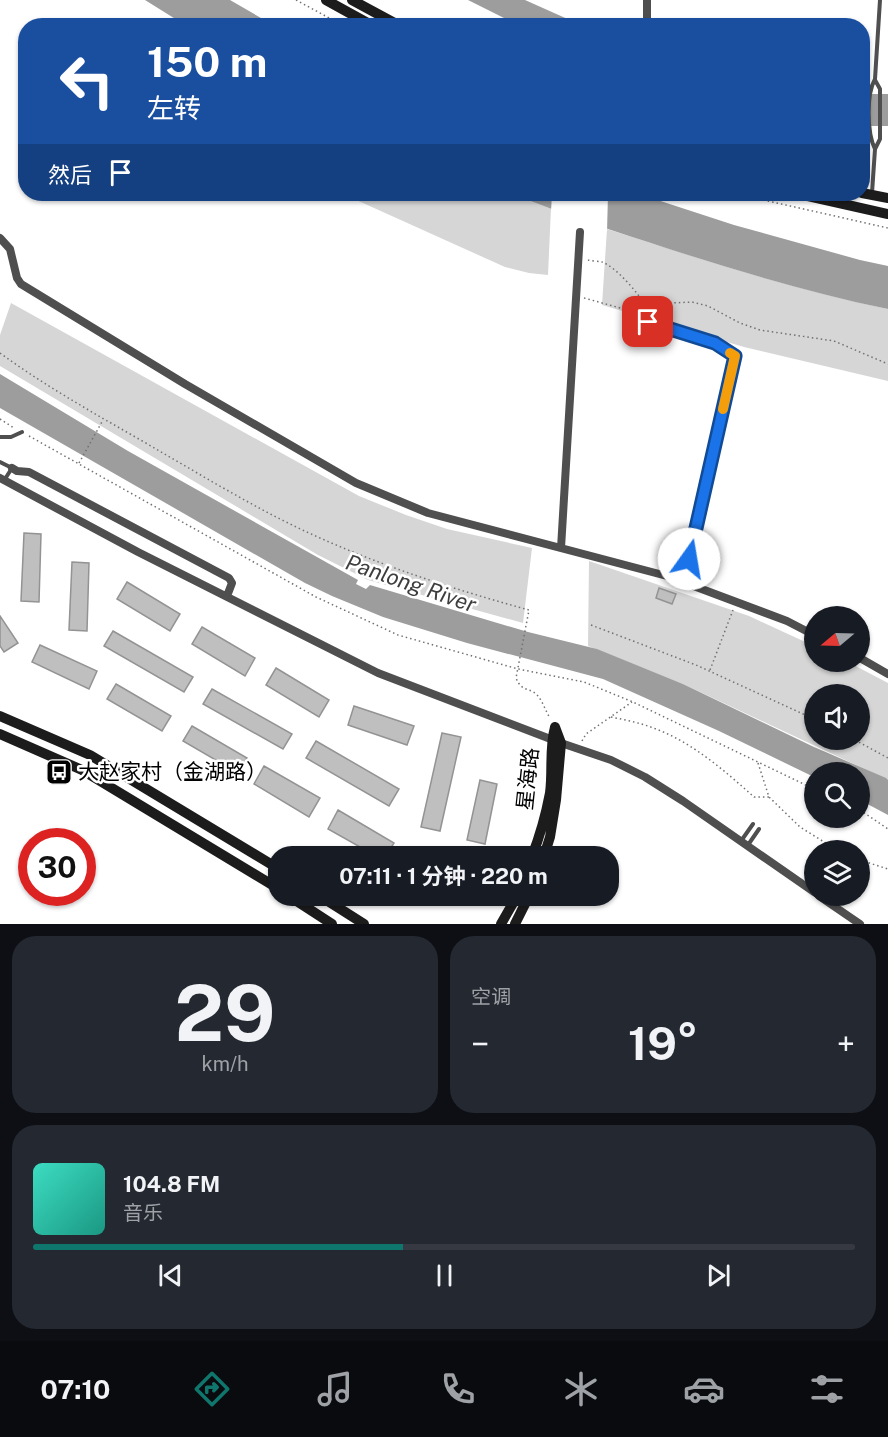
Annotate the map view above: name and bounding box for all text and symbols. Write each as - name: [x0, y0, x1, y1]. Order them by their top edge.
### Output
- text: 150 m: [147, 37, 267, 86]
- icon: left: [48, 42, 126, 120]
- text: 左转: [147, 92, 201, 124]
- icon: arrive: [104, 156, 137, 189]
- text: 然后: [48, 162, 92, 188]
- pin: [622, 296, 673, 347]
- icon: arrive: [631, 305, 664, 338]
- position arrow: [657, 527, 721, 591]
- water label: Panlong River: [342, 549, 480, 618]
- north arrow: [804, 606, 870, 672]
- map controls: [804, 606, 870, 906]
- button: sound: [804, 684, 870, 750]
- street label: 星海路: [512, 746, 543, 812]
- bus stop icon: 大赵家村（金湖路）: [44, 757, 74, 787]
- place label: 大赵家村（金湖路）: [78, 759, 267, 784]
- button: search: [804, 762, 870, 828]
- speed limit sign: 30: [18, 828, 96, 906]
- button: layers: [804, 840, 870, 906]
- text: 07:11 · 1 分钟 · 220 m: [339, 863, 548, 889]
- text: 29: [175, 967, 275, 1059]
- text: 空调: [471, 985, 511, 1009]
- text: 19°: [628, 1017, 698, 1070]
- text: −: [471, 1025, 489, 1063]
- text: +: [837, 1025, 855, 1063]
- text: km/h: [201, 1052, 249, 1076]
- text: 104.8 FM: [123, 1171, 220, 1197]
- text: 音乐: [123, 1201, 163, 1225]
- icon: previous: [154, 1259, 187, 1292]
- icon: pause: [428, 1259, 461, 1292]
- icon: next: [702, 1259, 735, 1292]
- icon: directions: [191, 1368, 233, 1410]
- icon: music: [314, 1368, 356, 1410]
- icon: phone: [437, 1368, 479, 1410]
- icon: climate: [560, 1368, 602, 1410]
- icon: car: [683, 1368, 725, 1410]
- icon: filters: [806, 1368, 848, 1410]
- text: 07:10: [40, 1373, 111, 1405]

